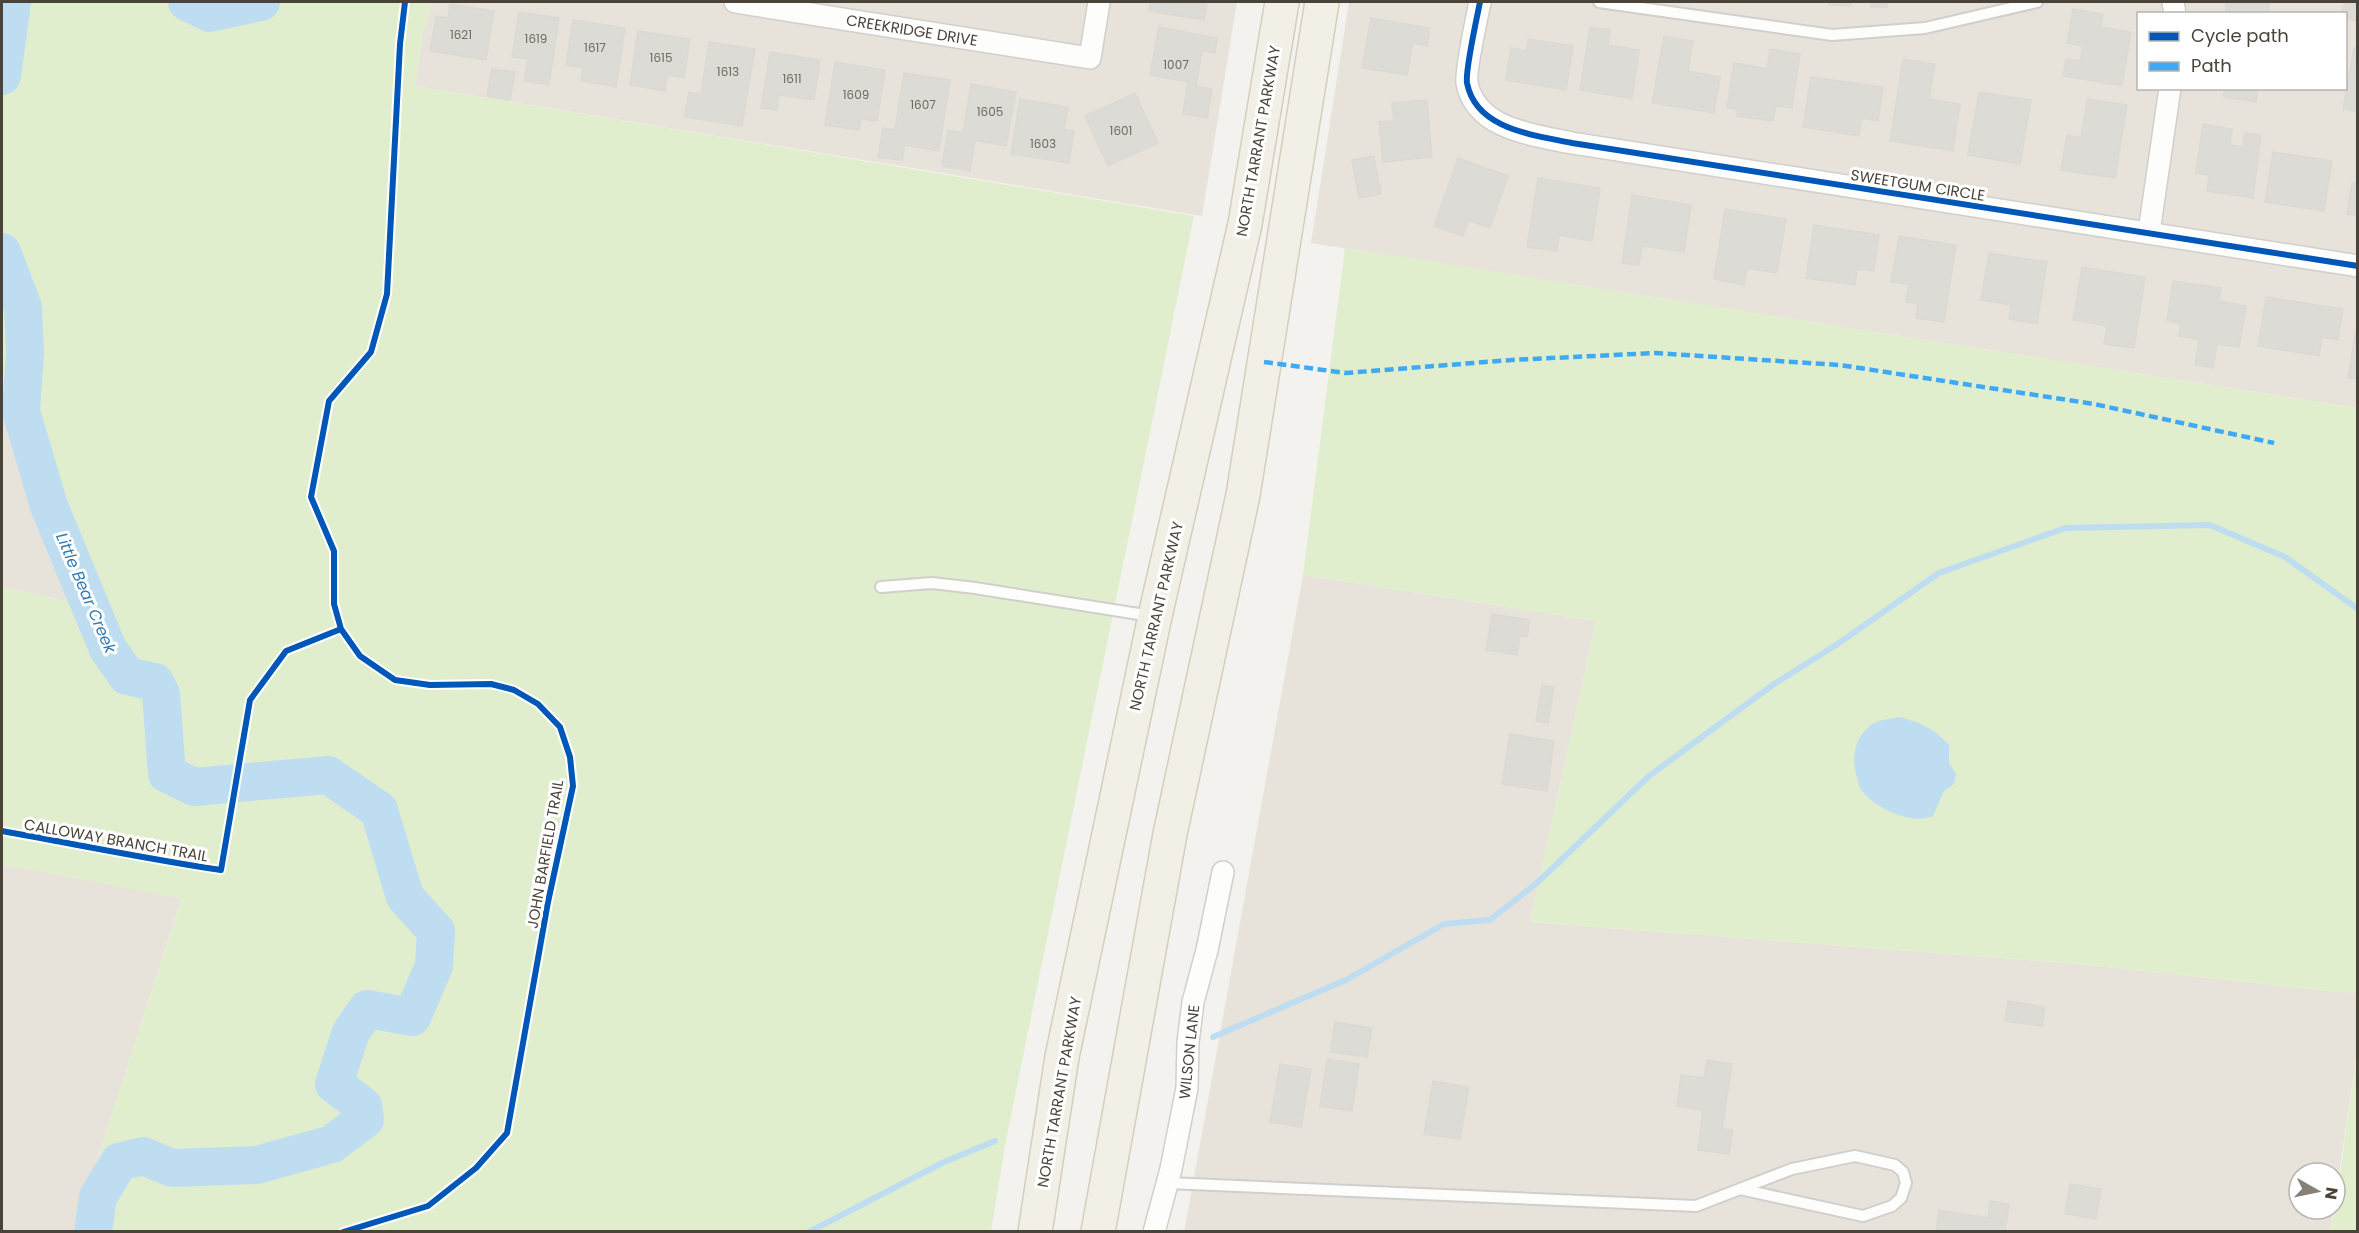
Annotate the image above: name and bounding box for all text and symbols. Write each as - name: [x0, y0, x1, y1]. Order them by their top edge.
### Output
- street label: CREEKRIDGE DRIVE: [845, 9, 979, 51]
- legend: [2137, 12, 2347, 90]
- text: Cycle path: [2191, 23, 2289, 48]
- house number: 1621: [450, 26, 472, 43]
- house number: 1619: [525, 30, 547, 47]
- house number: 1617: [584, 39, 606, 56]
- street label: NORTH TARRANT PARKWAY: [1231, 44, 1285, 238]
- house number: 1615: [650, 49, 672, 66]
- text: Path: [2191, 53, 2232, 78]
- house number: 1007: [1163, 56, 1189, 73]
- house number: 1613: [717, 63, 739, 80]
- house number: 1611: [782, 70, 802, 87]
- house number: 1609: [843, 86, 869, 103]
- house number: 1607: [910, 96, 936, 113]
- house number: 1605: [977, 103, 1003, 120]
- house number: 1601: [1110, 122, 1132, 139]
- house number: 1603: [1030, 135, 1056, 152]
- street label: SWEETGUM CIRCLE: [1849, 164, 1987, 206]
- street label: NORTH TARRANT PARKWAY: [1124, 519, 1188, 713]
- water label: Little Bear Creek: [50, 529, 122, 657]
- street label: JOHN BARFIELD TRAIL: [522, 777, 569, 930]
- street label: CALLOWAY BRANCH TRAIL: [22, 813, 210, 867]
- street label: NORTH TARRANT PARKWAY: [1032, 995, 1086, 1189]
- street label: WILSON LANE: [1174, 1004, 1204, 1100]
- north arrow: [2287, 1161, 2347, 1221]
- text: N: [2319, 1186, 2344, 1201]

